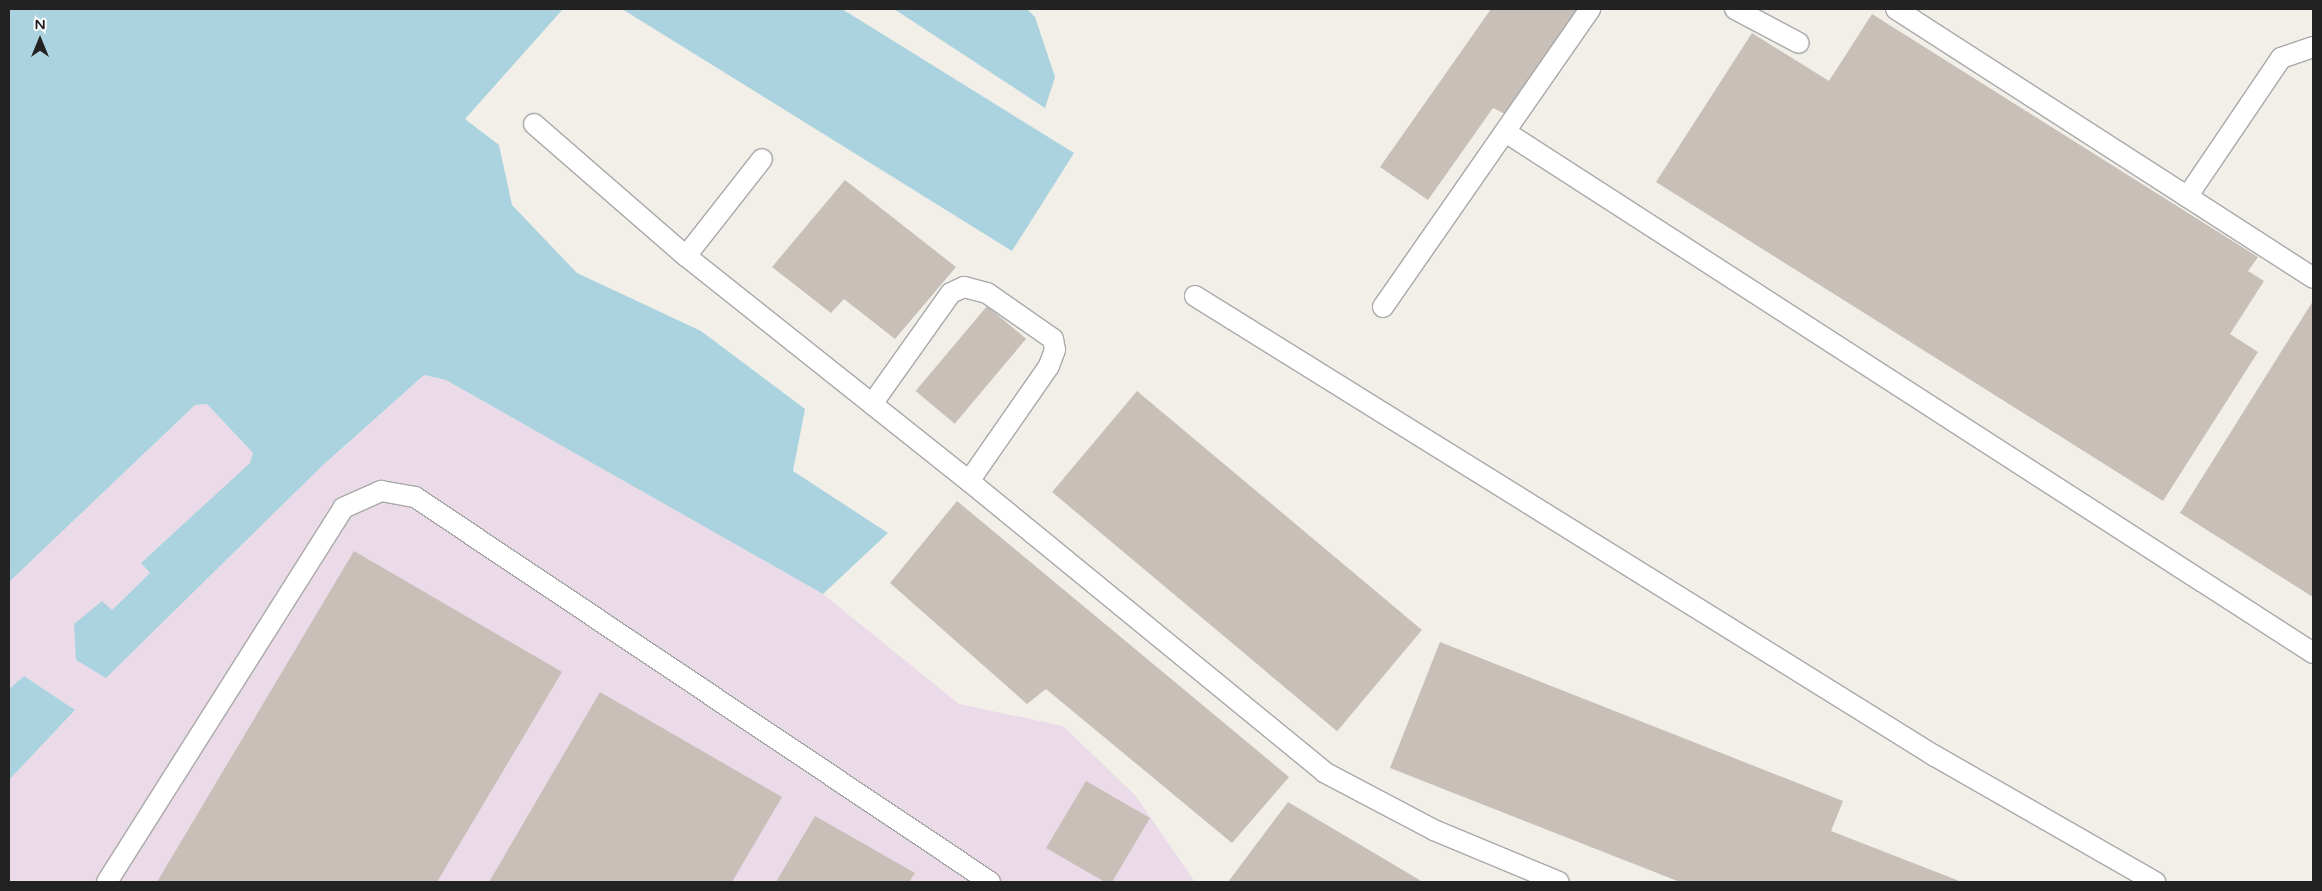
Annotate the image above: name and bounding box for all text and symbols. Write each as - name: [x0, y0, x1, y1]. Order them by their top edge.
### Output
- north arrow: [15, 15, 65, 65]
- text: N: [34, 16, 46, 33]

